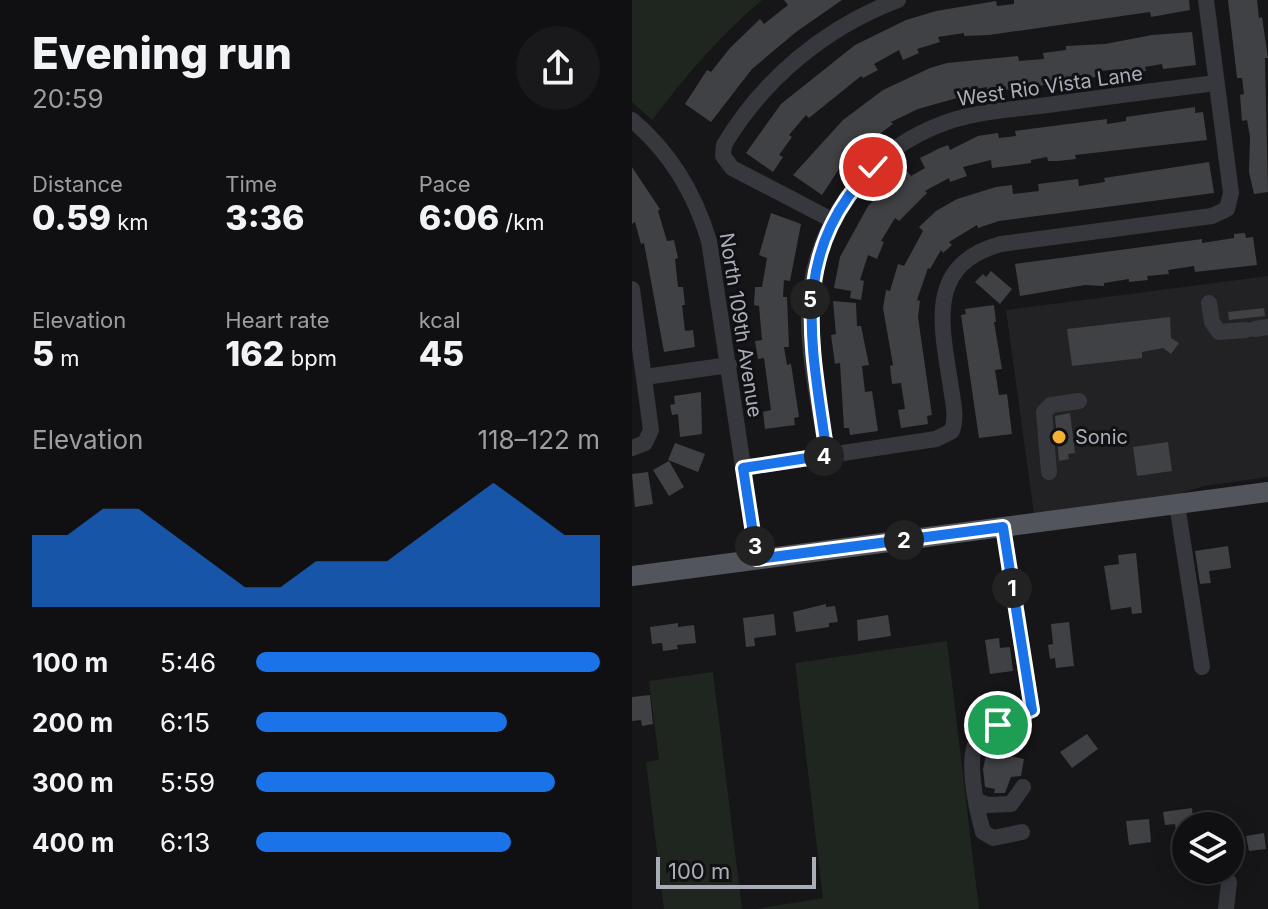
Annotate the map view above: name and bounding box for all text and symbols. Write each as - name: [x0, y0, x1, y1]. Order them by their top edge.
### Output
- text: Evening run: [32, 26, 292, 80]
- button: share: [516, 26, 600, 110]
- street label: West Rio Vista Lane: [956, 61, 1144, 111]
- text: 20:59: [32, 83, 104, 114]
- pin: [839, 133, 907, 201]
- icon: check: [851, 145, 895, 189]
- text: Distance: [32, 171, 123, 197]
- text: Time: [225, 171, 277, 197]
- text: Pace: [419, 171, 470, 197]
- text: 0.59: [32, 197, 111, 238]
- text: 3:36: [225, 197, 304, 238]
- text: 6:06: [419, 197, 499, 238]
- text: km: [111, 209, 149, 235]
- text: /km: [499, 209, 545, 235]
- street label: North 109th Avenue: [715, 231, 767, 419]
- pin: 5: [790, 279, 830, 319]
- text: 5: [803, 286, 817, 312]
- text: Elevation: [32, 307, 126, 333]
- text: Heart rate: [225, 307, 330, 333]
- text: kcal: [419, 307, 461, 333]
- text: 5: [32, 333, 54, 374]
- text: 162: [225, 333, 285, 374]
- text: 45: [419, 333, 464, 374]
- text: m: [54, 345, 80, 371]
- text: bpm: [285, 345, 337, 371]
- text: Elevation: [32, 424, 143, 455]
- text: 118–122 m: [477, 424, 600, 455]
- place label: Sonic: [1075, 425, 1128, 449]
- marker: Sonic: [1050, 428, 1068, 446]
- pin: 4: [804, 436, 844, 476]
- text: 4: [817, 443, 831, 469]
- pin: 2: [884, 520, 924, 560]
- pin: 3: [735, 526, 775, 566]
- text: 2: [897, 527, 911, 553]
- text: 3: [748, 533, 762, 559]
- pin: 1: [992, 568, 1032, 608]
- text: 1: [1007, 575, 1017, 601]
- text: 100 m: [32, 647, 108, 678]
- text: 5:46: [160, 647, 216, 678]
- pin: [964, 691, 1032, 759]
- icon: arrive: [976, 703, 1020, 747]
- text: 200 m: [32, 707, 113, 738]
- text: 6:15: [160, 707, 210, 738]
- text: 300 m: [32, 767, 114, 798]
- text: 5:59: [160, 767, 215, 798]
- map controls: [1172, 812, 1244, 884]
- button: layers: [1172, 812, 1244, 884]
- text: 400 m: [32, 827, 115, 858]
- text: 6:13: [160, 827, 210, 858]
- scale bar: [656, 853, 816, 889]
- text: 100 m: [668, 858, 730, 884]

